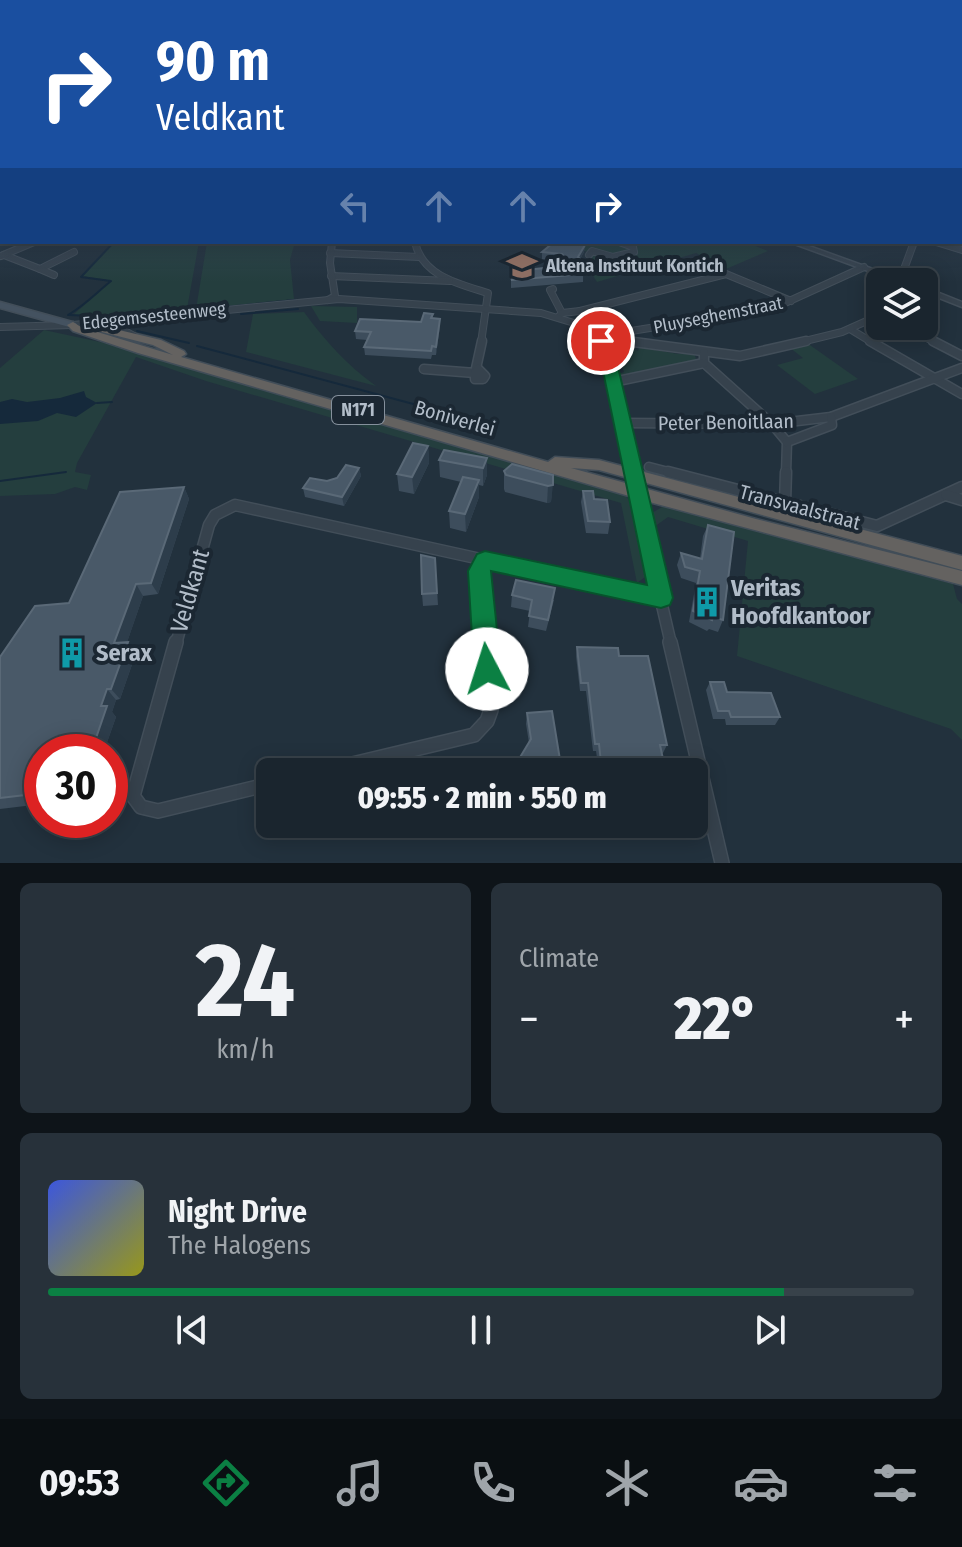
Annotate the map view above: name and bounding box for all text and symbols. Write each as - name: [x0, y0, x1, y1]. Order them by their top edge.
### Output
- text: 90 m: [156, 28, 270, 95]
- icon: right: [24, 32, 128, 136]
- text: Veldkant: [156, 96, 284, 140]
- icon: left: [333, 184, 377, 228]
- icon: ahead: [417, 184, 461, 228]
- icon: ahead: [501, 184, 545, 228]
- icon: right: [585, 184, 629, 228]
- school or university icon: Altena Instituut Kontich: [505, 249, 539, 283]
- place label: Altena Instituut Kontich: [545, 255, 724, 277]
- map controls: [866, 268, 938, 340]
- button: layers: [866, 268, 938, 340]
- street label: Pluyseghemstraat: [651, 292, 785, 338]
- street label: Edegemsesteenweg: [81, 297, 227, 334]
- pin: [567, 307, 635, 375]
- icon: arrive: [579, 319, 623, 363]
- street label: Boniverlei: [412, 395, 498, 441]
- road number: N171: [332, 396, 384, 424]
- street label: Peter Benoitlaan: [658, 409, 794, 435]
- street label: Transvaalstraat: [737, 479, 864, 535]
- street label: Veldkant: [165, 546, 215, 636]
- place label: Veritas Hoofdkantoor: [730, 574, 871, 630]
- building icon: Veritas Hoofdkantoor: [690, 585, 724, 619]
- position arrow: [445, 627, 529, 711]
- building icon: Serax: [55, 636, 89, 670]
- place label: Serax: [96, 639, 153, 667]
- speed limit sign: 30: [24, 734, 128, 838]
- text: 09:55 · 2 min · 550 m: [358, 780, 606, 816]
- text: 24: [196, 919, 295, 1044]
- text: Climate: [519, 943, 599, 974]
- text: 22°: [674, 983, 759, 1055]
- text: −: [519, 993, 539, 1046]
- text: +: [894, 993, 914, 1046]
- text: km/h: [217, 1034, 274, 1065]
- text: Night Drive: [168, 1194, 307, 1230]
- text: The Halogens: [168, 1230, 311, 1261]
- icon: previous: [170, 1308, 214, 1352]
- icon: pause: [459, 1308, 503, 1352]
- icon: next: [748, 1308, 792, 1352]
- icon: directions: [198, 1455, 254, 1511]
- icon: music: [332, 1455, 388, 1511]
- icon: phone: [465, 1455, 521, 1511]
- icon: climate: [599, 1455, 655, 1511]
- icon: car: [733, 1455, 789, 1511]
- icon: filters: [867, 1455, 923, 1511]
- text: 09:53: [39, 1461, 120, 1505]

